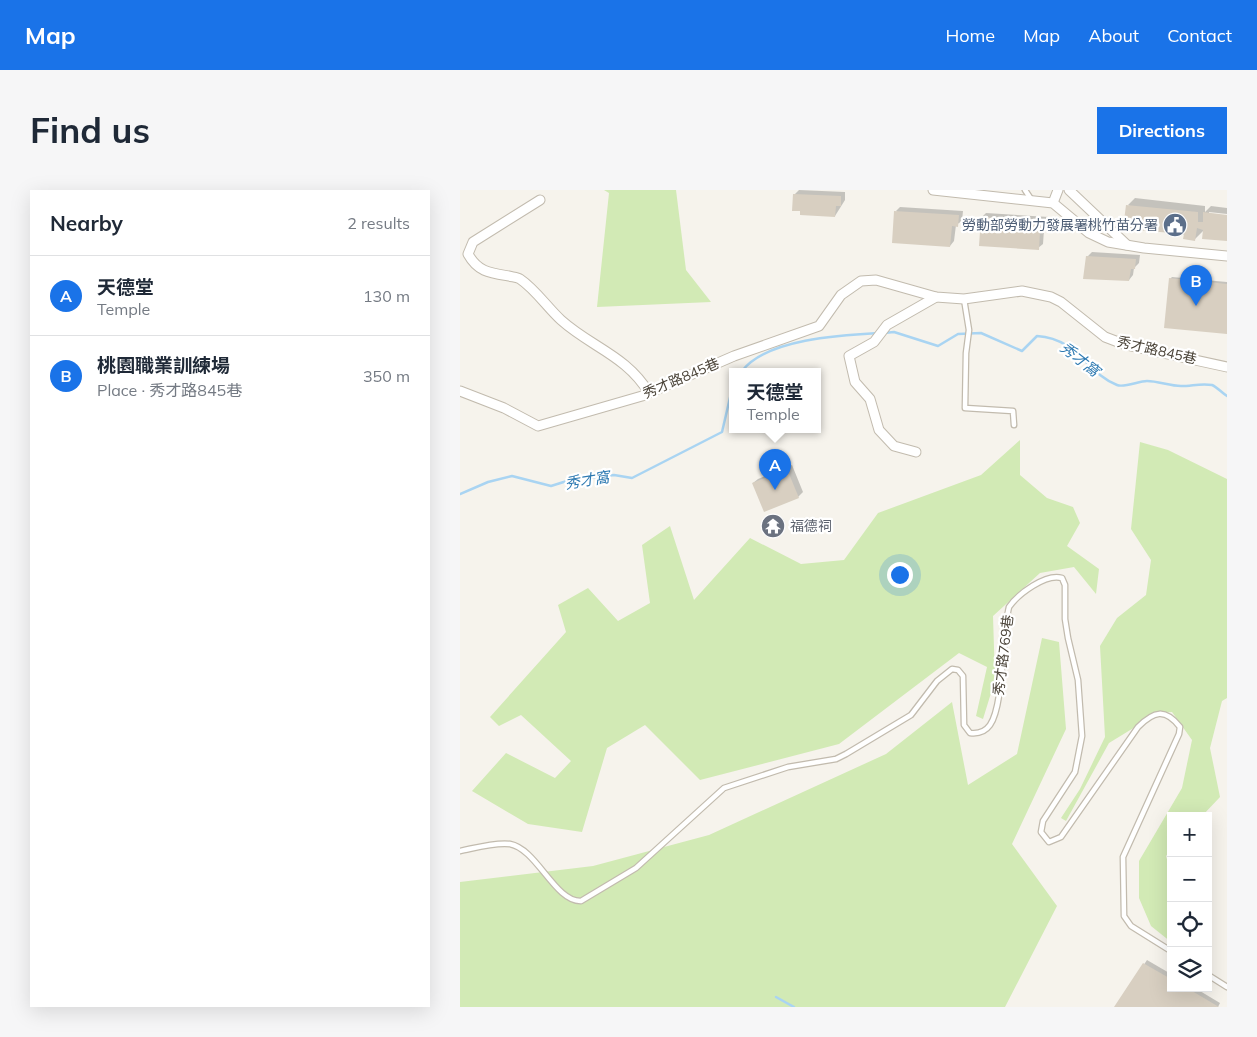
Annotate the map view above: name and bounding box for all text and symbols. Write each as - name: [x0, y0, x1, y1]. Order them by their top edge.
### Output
- text: Map: [25, 20, 76, 50]
- text: Home: [945, 24, 995, 47]
- text: Map: [1023, 24, 1060, 47]
- text: About: [1088, 24, 1139, 47]
- text: Contact: [1167, 24, 1232, 47]
- button: Directions: [1097, 107, 1227, 154]
- text: Find us: [30, 108, 150, 152]
- text: Nearby: [50, 210, 123, 236]
- public building icon: 勞動部勞動力發展署桃竹苗分署: [1162, 212, 1188, 238]
- text: 2 results: [347, 213, 410, 233]
- place label: 勞動部勞動力發展署桃竹苗分署: [962, 216, 1158, 234]
- pin: B: [1180, 265, 1212, 306]
- text: 天德堂: [97, 275, 154, 299]
- text: A: [60, 286, 72, 306]
- text: 130 m: [363, 286, 410, 306]
- text: Temple: [97, 299, 150, 319]
- street label: 秀才路845巷: [1115, 332, 1199, 368]
- water label: 秀才窩: [1056, 338, 1105, 382]
- text: 桃園職業訓練場: [97, 353, 230, 377]
- street label: 秀才路845巷: [640, 354, 722, 402]
- text: B: [60, 366, 72, 386]
- text: 350 m: [363, 366, 410, 386]
- popup: [729, 368, 821, 433]
- text: Place · 秀才路845巷: [97, 380, 242, 400]
- text: 天德堂: [746, 380, 804, 404]
- text: Temple: [746, 404, 800, 424]
- pin: A: [759, 449, 791, 490]
- water label: 秀才窩: [563, 467, 613, 493]
- temple icon: 福德祠: [760, 513, 786, 539]
- place label: 福德祠: [790, 517, 832, 535]
- your location: [887, 562, 913, 588]
- street label: 秀才路769巷: [989, 614, 1017, 696]
- map controls: [1167, 812, 1212, 992]
- button: +: [1167, 812, 1212, 857]
- button: −: [1167, 857, 1212, 902]
- button: locate: [1167, 902, 1212, 947]
- button: layers: [1167, 947, 1212, 992]

